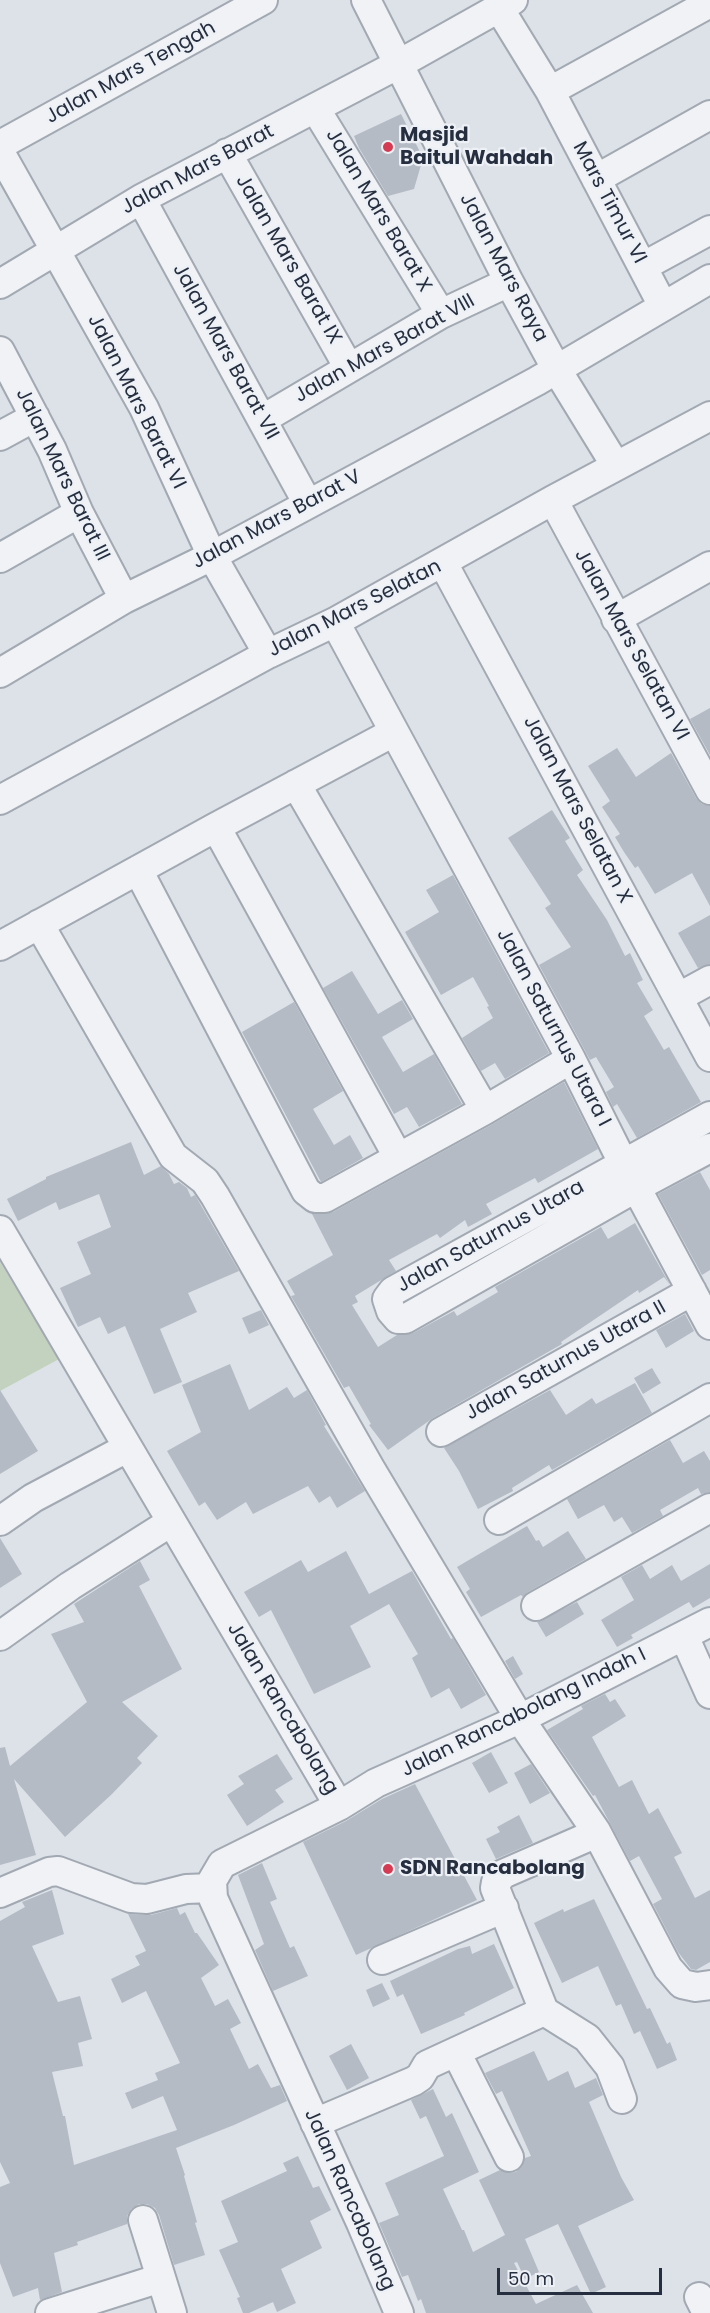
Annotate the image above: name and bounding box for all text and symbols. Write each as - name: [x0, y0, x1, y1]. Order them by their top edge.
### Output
- street label: Jalan Mars Tengah: [42, 16, 220, 130]
- street label: Jalan Mars Barat: [118, 120, 278, 220]
- place label: Masjid Baitul Wahdah: [400, 124, 553, 171]
- street label: Jalan Mars Barat X: [320, 125, 436, 297]
- street label: Mars Timur VI: [567, 138, 651, 268]
- marker: Masjid Baitul Wahdah: [381, 140, 395, 154]
- street label: Jalan Mars Barat IX: [230, 171, 346, 349]
- street label: Jalan Mars Raya: [454, 189, 552, 347]
- street label: Jalan Mars Barat VII: [167, 260, 283, 444]
- street label: Jalan Mars Barat VIII: [291, 289, 479, 409]
- street label: Jalan Mars Barat VI: [82, 311, 190, 493]
- street label: Jalan Mars Barat III: [10, 385, 114, 565]
- street label: Jalan Mars Barat V: [189, 465, 365, 575]
- street label: Jalan Mars Selatan VI: [568, 545, 694, 745]
- street label: Jalan Mars Selatan: [265, 555, 445, 663]
- street label: Jalan Mars Selatan X: [517, 712, 637, 908]
- street label: Jalan Saturnus Utara I: [491, 925, 615, 1131]
- street label: Jalan Saturnus Utara: [393, 1176, 589, 1298]
- street label: Jalan Saturnus Utara II: [462, 1296, 670, 1426]
- street label: Jalan Rancabolang: [221, 1619, 343, 1799]
- street label: Jalan Rancabolang Indah I: [398, 1643, 650, 1783]
- place label: SDN Rancabolang: [400, 1857, 585, 1881]
- marker: SDN Rancabolang: [381, 1862, 395, 1876]
- street label: Jalan Rancabolang: [298, 2106, 400, 2294]
- scale bar: [500, 2256, 665, 2294]
- text: 50 m: [508, 2266, 554, 2291]

